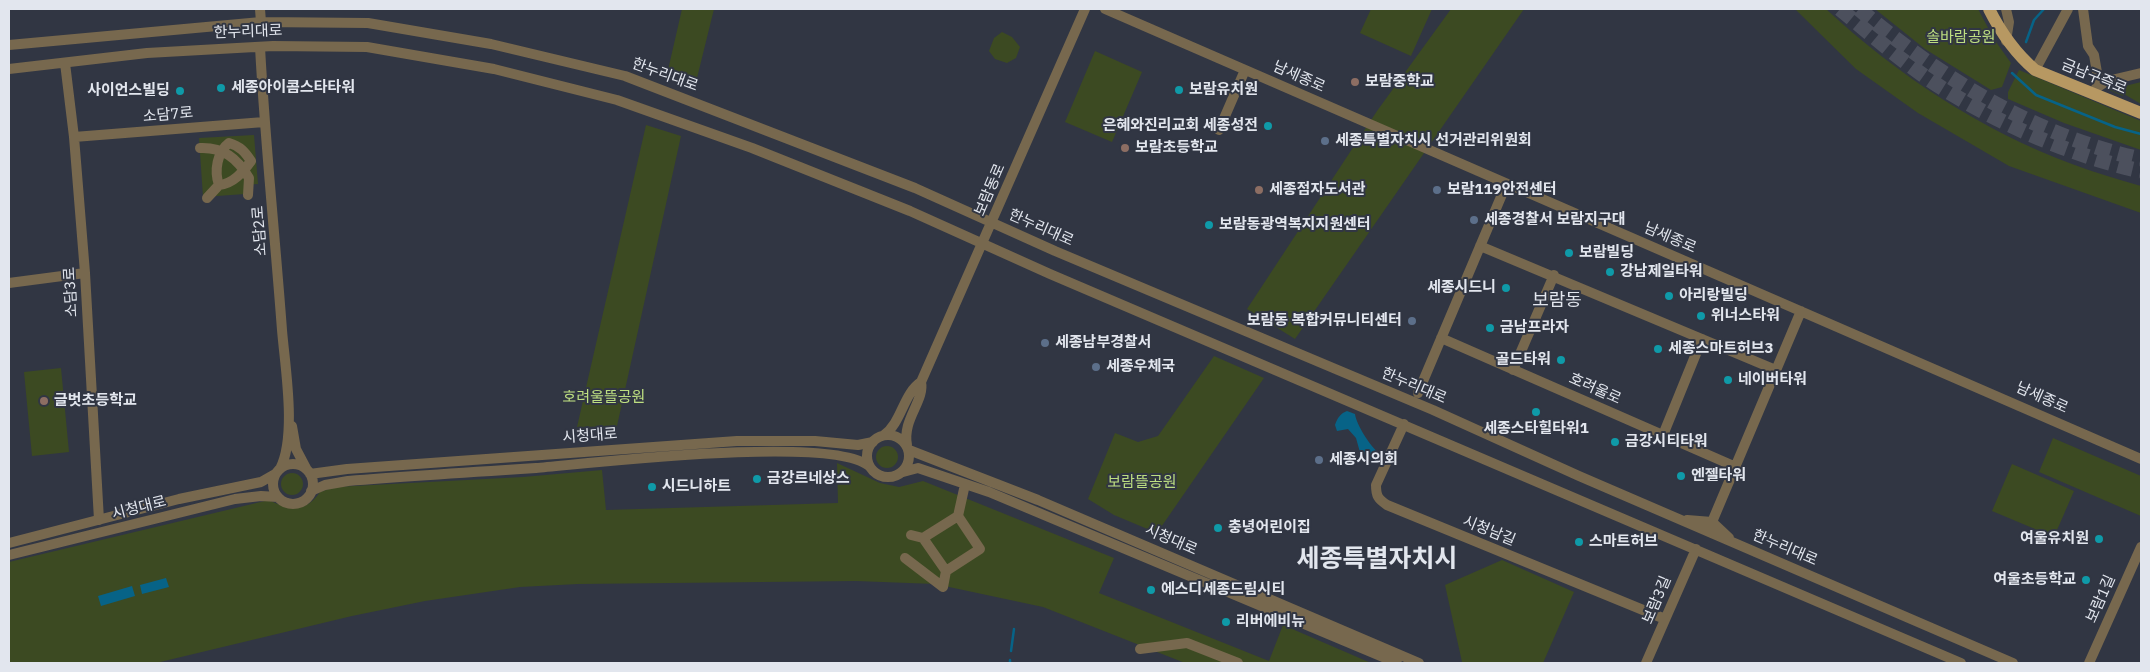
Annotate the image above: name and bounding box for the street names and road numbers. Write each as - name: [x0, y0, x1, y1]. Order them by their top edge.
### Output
- street label: 한누리대로: [213, 22, 283, 42]
- street label: 한누리대로: [630, 55, 700, 95]
- street label: 금남구즉로: [2059, 56, 2129, 98]
- street label: 남세종로: [1270, 58, 1328, 96]
- street label: 소담7로: [142, 104, 194, 126]
- street label: 보람동로: [971, 161, 1009, 219]
- street label: 소담2로: [249, 205, 271, 257]
- street label: 한누리대로: [1006, 206, 1076, 250]
- street label: 남세종로: [1641, 219, 1699, 257]
- street label: 소담3로: [61, 266, 81, 318]
- street label: 한누리대로: [1379, 364, 1449, 408]
- street label: 호려울로: [1566, 370, 1624, 408]
- street label: 남세종로: [2013, 379, 2071, 417]
- street label: 시청대로: [562, 425, 618, 447]
- street label: 시청대로: [110, 493, 168, 523]
- street label: 시청남길: [1460, 512, 1518, 550]
- street label: 시청대로: [1142, 521, 1200, 559]
- street label: 한누리대로: [1750, 526, 1820, 570]
- street label: 보람1길: [2083, 572, 2119, 626]
- street label: 보람3길: [1639, 573, 1675, 627]

